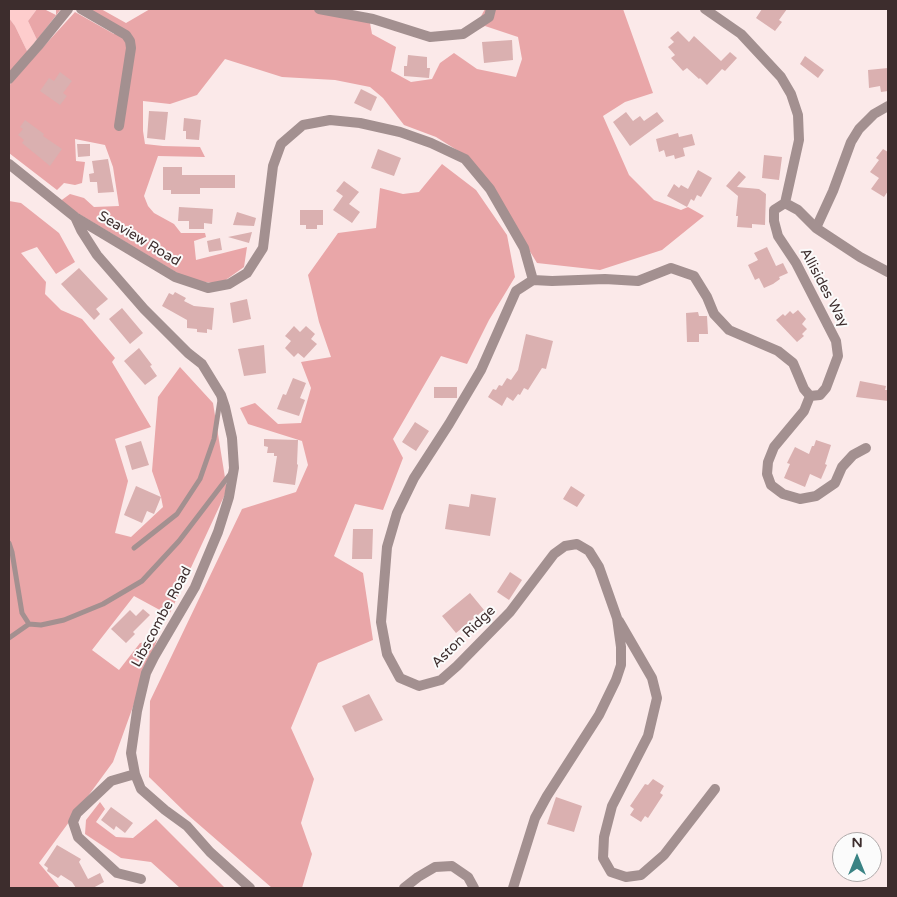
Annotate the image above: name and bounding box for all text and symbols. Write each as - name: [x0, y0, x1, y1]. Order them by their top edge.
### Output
- street label: Seaview Road: [95, 208, 183, 270]
- street label: Allisides Way: [796, 246, 852, 330]
- street label: Libscombe Road: [128, 564, 196, 670]
- street label: Aston Ridge: [429, 602, 499, 672]
- north arrow: [832, 832, 882, 882]
- text: N: [851, 834, 863, 851]

